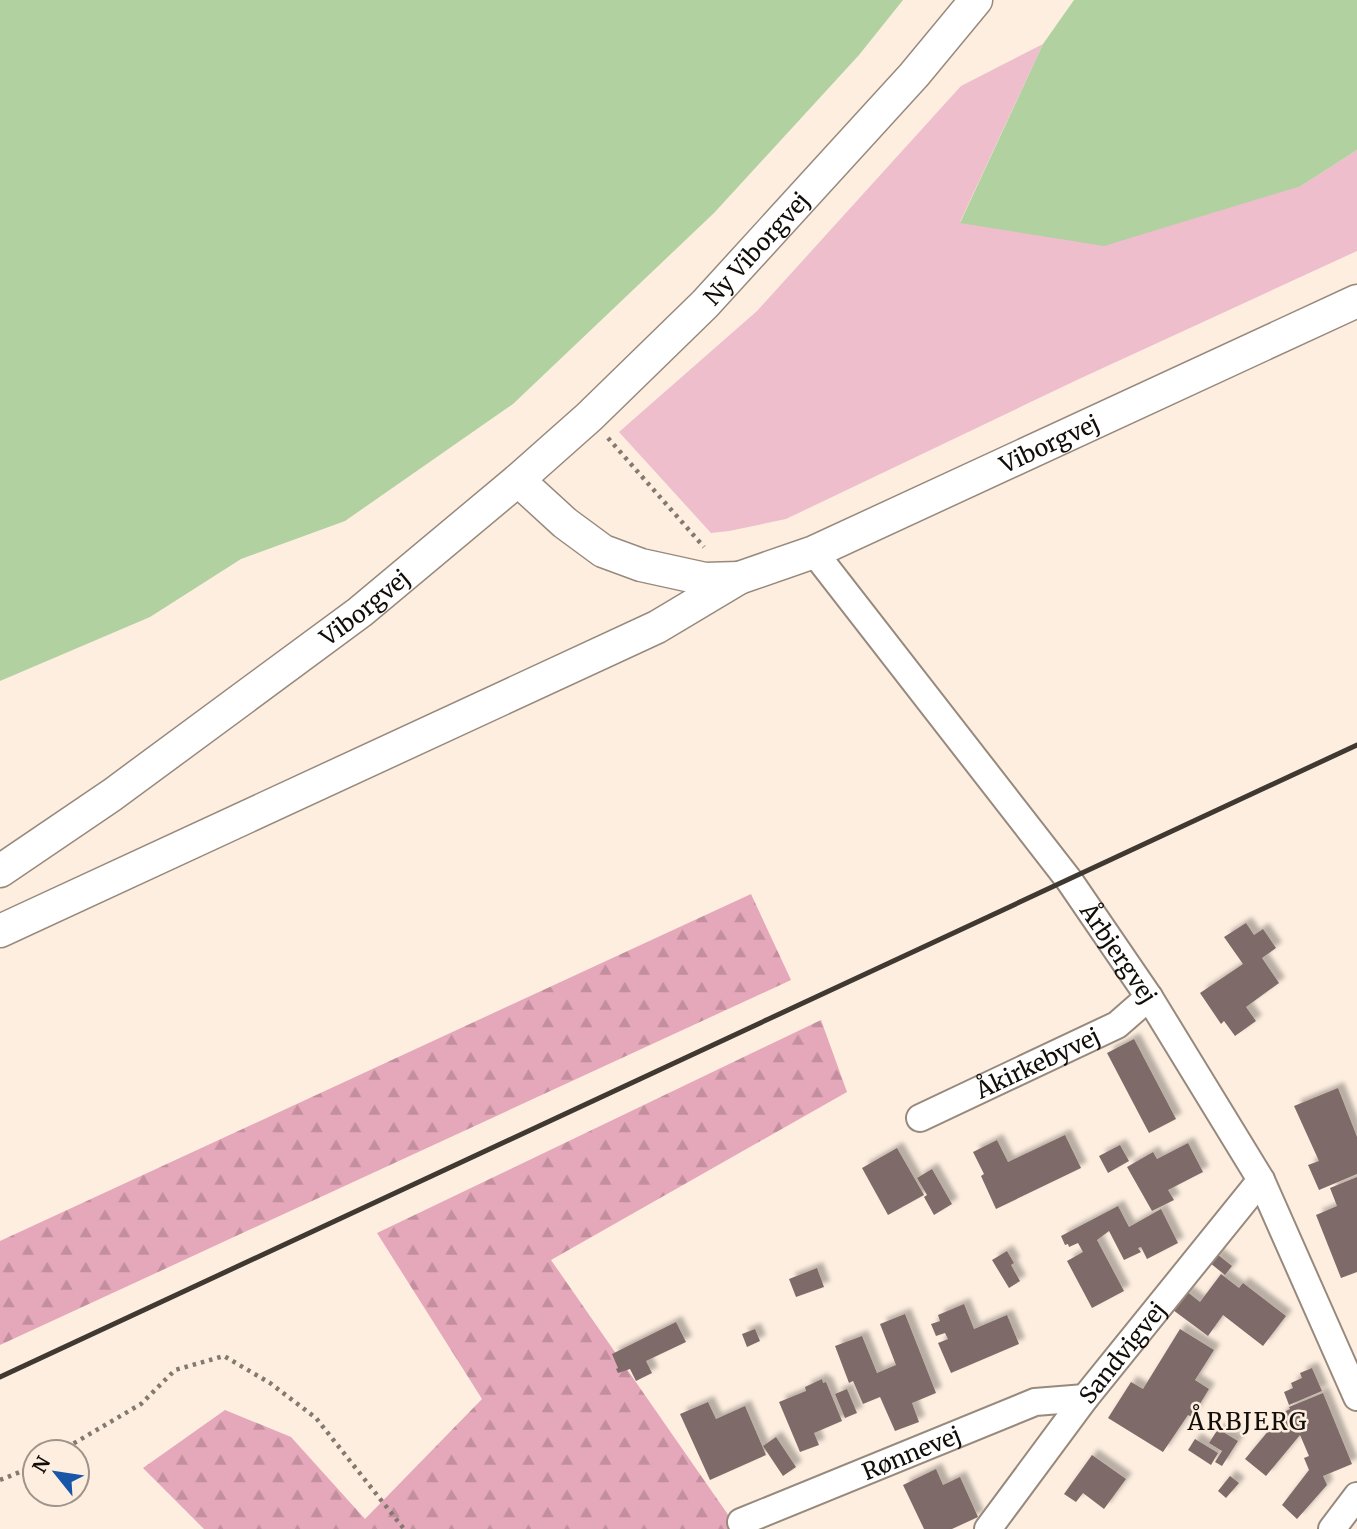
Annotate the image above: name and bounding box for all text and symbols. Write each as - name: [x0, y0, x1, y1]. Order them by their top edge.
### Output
- street label: Ny Viborgvej: [697, 186, 815, 311]
- street label: Viborgvej: [994, 408, 1104, 479]
- street label: Viborgvej: [313, 563, 415, 652]
- street label: Årbjergvej: [1074, 896, 1164, 1008]
- street label: Åkirkebyvej: [969, 1021, 1104, 1105]
- street label: Sandvigvej: [1072, 1295, 1172, 1409]
- district label: ÅRBJERG: [1187, 1404, 1308, 1437]
- street label: Rønnevej: [858, 1419, 965, 1486]
- north arrow: [21, 1438, 91, 1508]
- text: N: [27, 1452, 55, 1477]

